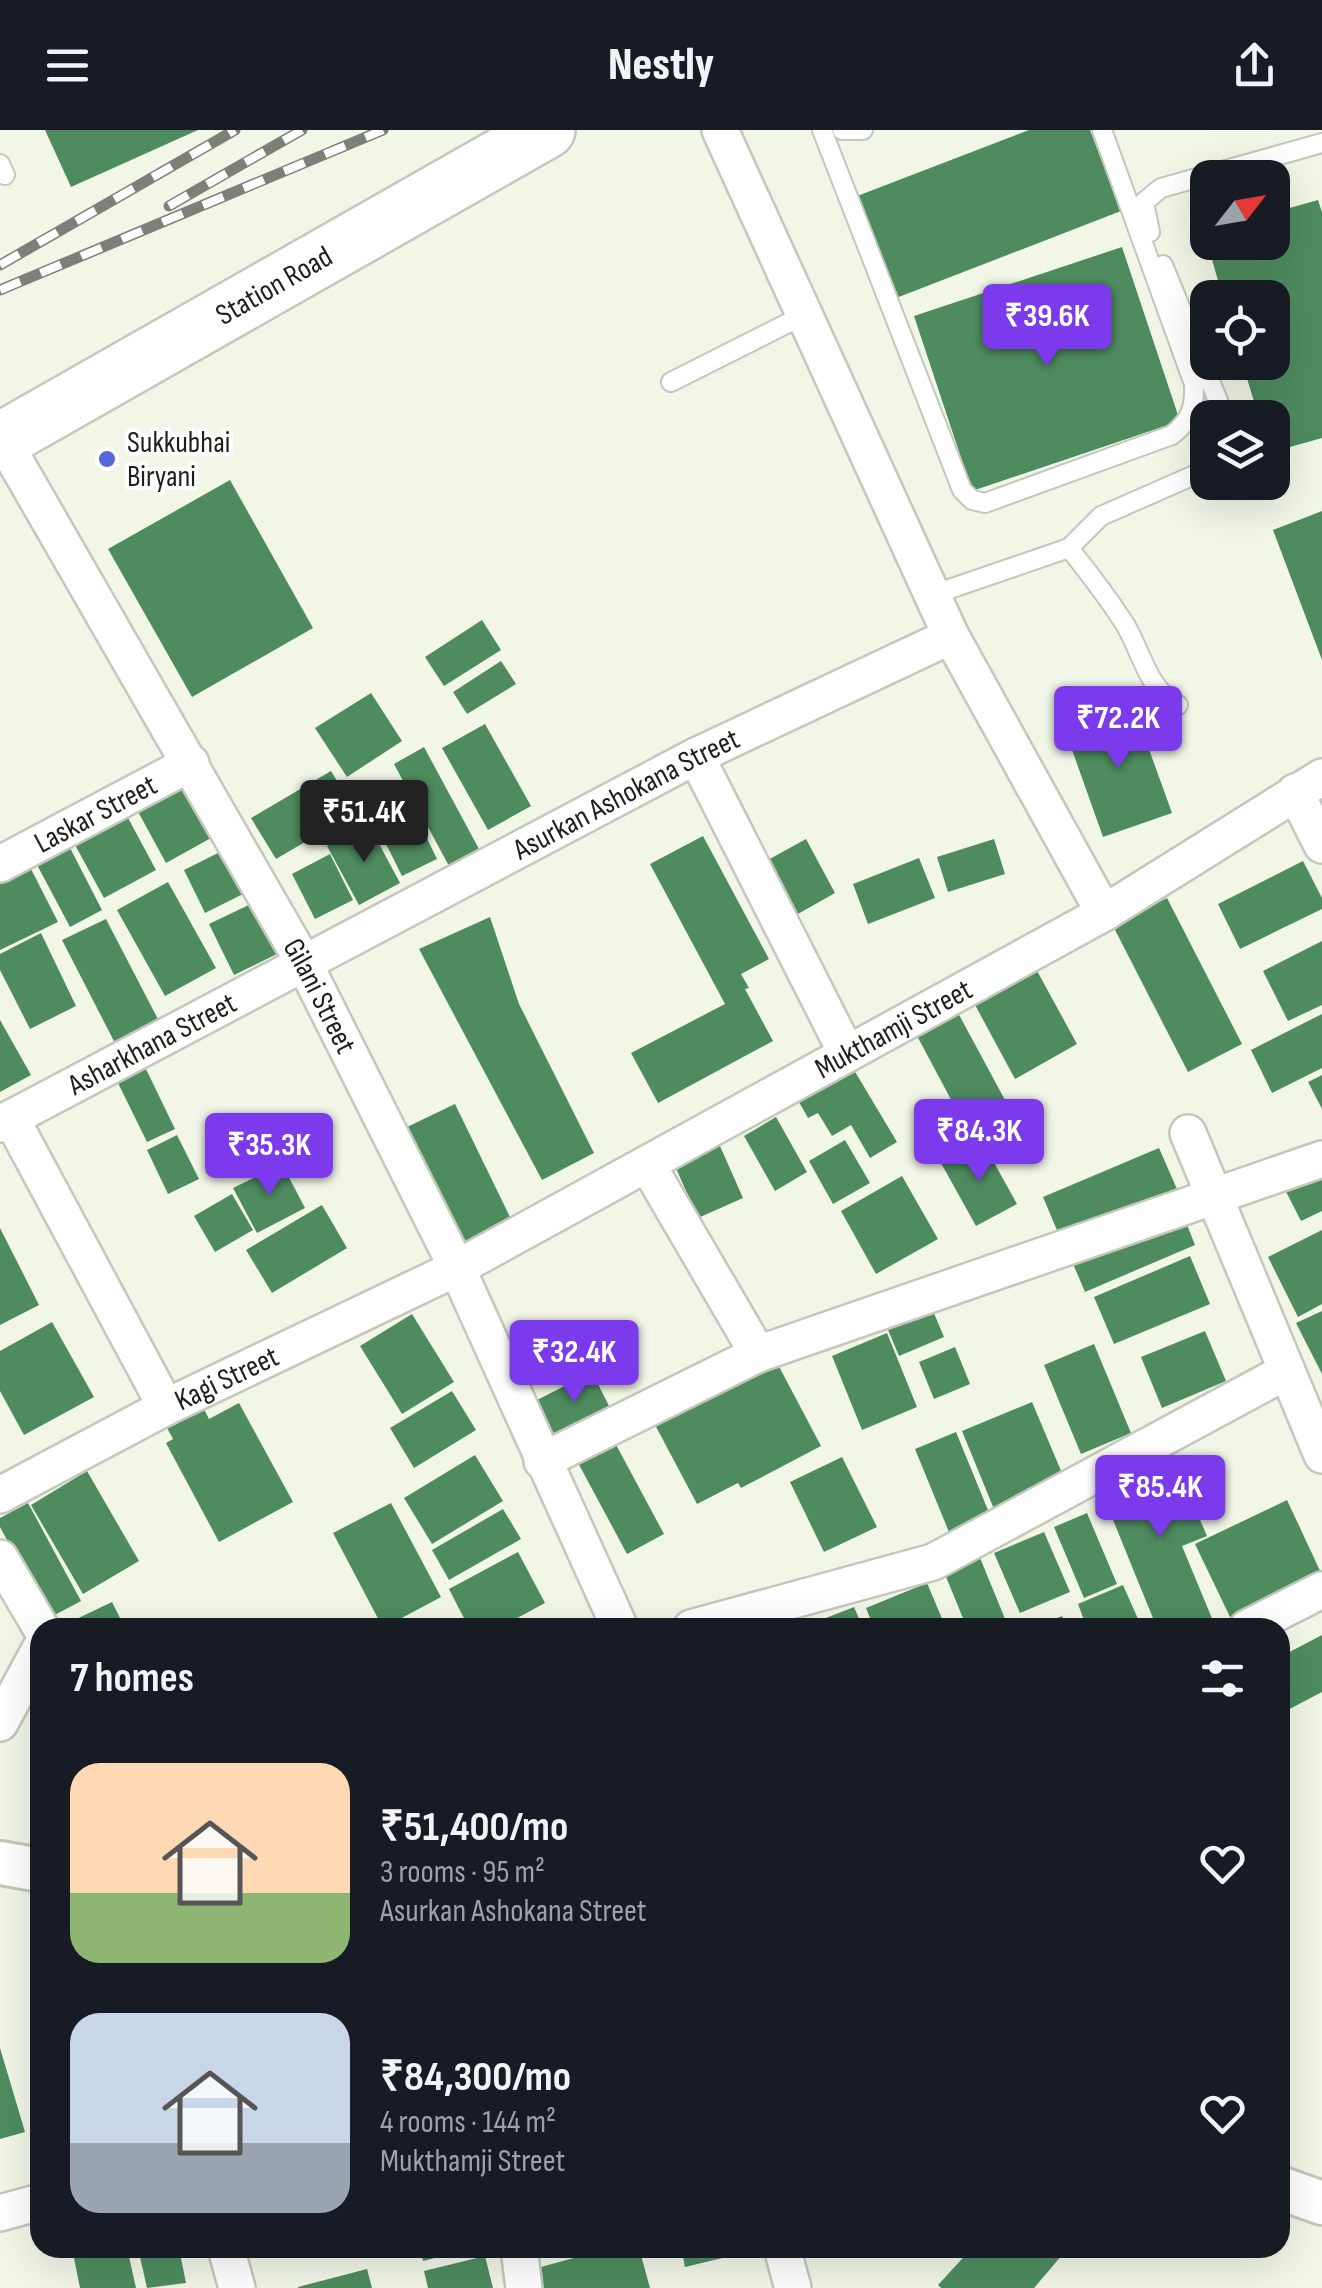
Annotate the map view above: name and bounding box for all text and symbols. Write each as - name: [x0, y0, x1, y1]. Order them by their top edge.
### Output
- icon: menu: [40, 38, 95, 93]
- text: Nestly: [608, 38, 714, 93]
- icon: share: [1227, 38, 1282, 93]
- north arrow: [1190, 160, 1290, 260]
- map controls: [1190, 160, 1290, 500]
- street label: Station Road: [210, 239, 339, 334]
- button: locate: [1190, 280, 1290, 380]
- pin: ₹39.6K: [966, 284, 1128, 369]
- text: ₹39.6K: [1005, 297, 1089, 336]
- button: layers: [1190, 400, 1290, 500]
- place label: Sukkubhai Biryani: [127, 425, 230, 495]
- marker: Sukkubhai Biryani: [96, 448, 118, 470]
- pin: ₹72.2K: [1037, 686, 1199, 771]
- text: ₹72.2K: [1076, 699, 1160, 738]
- street label: Asurkan Ashokana Street: [507, 721, 745, 869]
- street label: Laskar Street: [29, 767, 163, 861]
- pin: ₹51.4K: [283, 780, 445, 865]
- text: ₹51.4K: [322, 793, 406, 832]
- street label: Gilani Street: [275, 932, 363, 1060]
- street label: Mukthamji Street: [809, 972, 979, 1087]
- street label: Asharkhana Street: [61, 985, 243, 1104]
- pin: ₹84.3K: [898, 1099, 1060, 1184]
- text: ₹84.3K: [936, 1112, 1022, 1151]
- pin: ₹35.3K: [188, 1113, 350, 1198]
- text: ₹35.3K: [227, 1126, 311, 1165]
- pin: ₹32.4K: [493, 1320, 655, 1405]
- text: ₹32.4K: [532, 1333, 616, 1372]
- street label: Kagi Street: [169, 1339, 285, 1419]
- pin: ₹85.4K: [1079, 1455, 1241, 1540]
- text: ₹85.4K: [1117, 1468, 1203, 1507]
- icon: filters: [1195, 1651, 1250, 1706]
- text: 7 homes: [70, 1653, 194, 1704]
- text: ₹51,400/mo: [380, 1802, 568, 1853]
- icon: home: [150, 1803, 270, 1923]
- icon: heart: [1195, 1836, 1250, 1891]
- text: 3 rooms · 95 m²: [380, 1853, 545, 1892]
- text: Asurkan Ashokana Street: [380, 1892, 647, 1931]
- text: ₹84,300/mo: [380, 2052, 571, 2103]
- icon: home: [150, 2053, 270, 2173]
- icon: heart: [1195, 2086, 1250, 2141]
- text: 4 rooms · 144 m²: [380, 2103, 556, 2142]
- text: Mukthamji Street: [380, 2142, 565, 2181]

